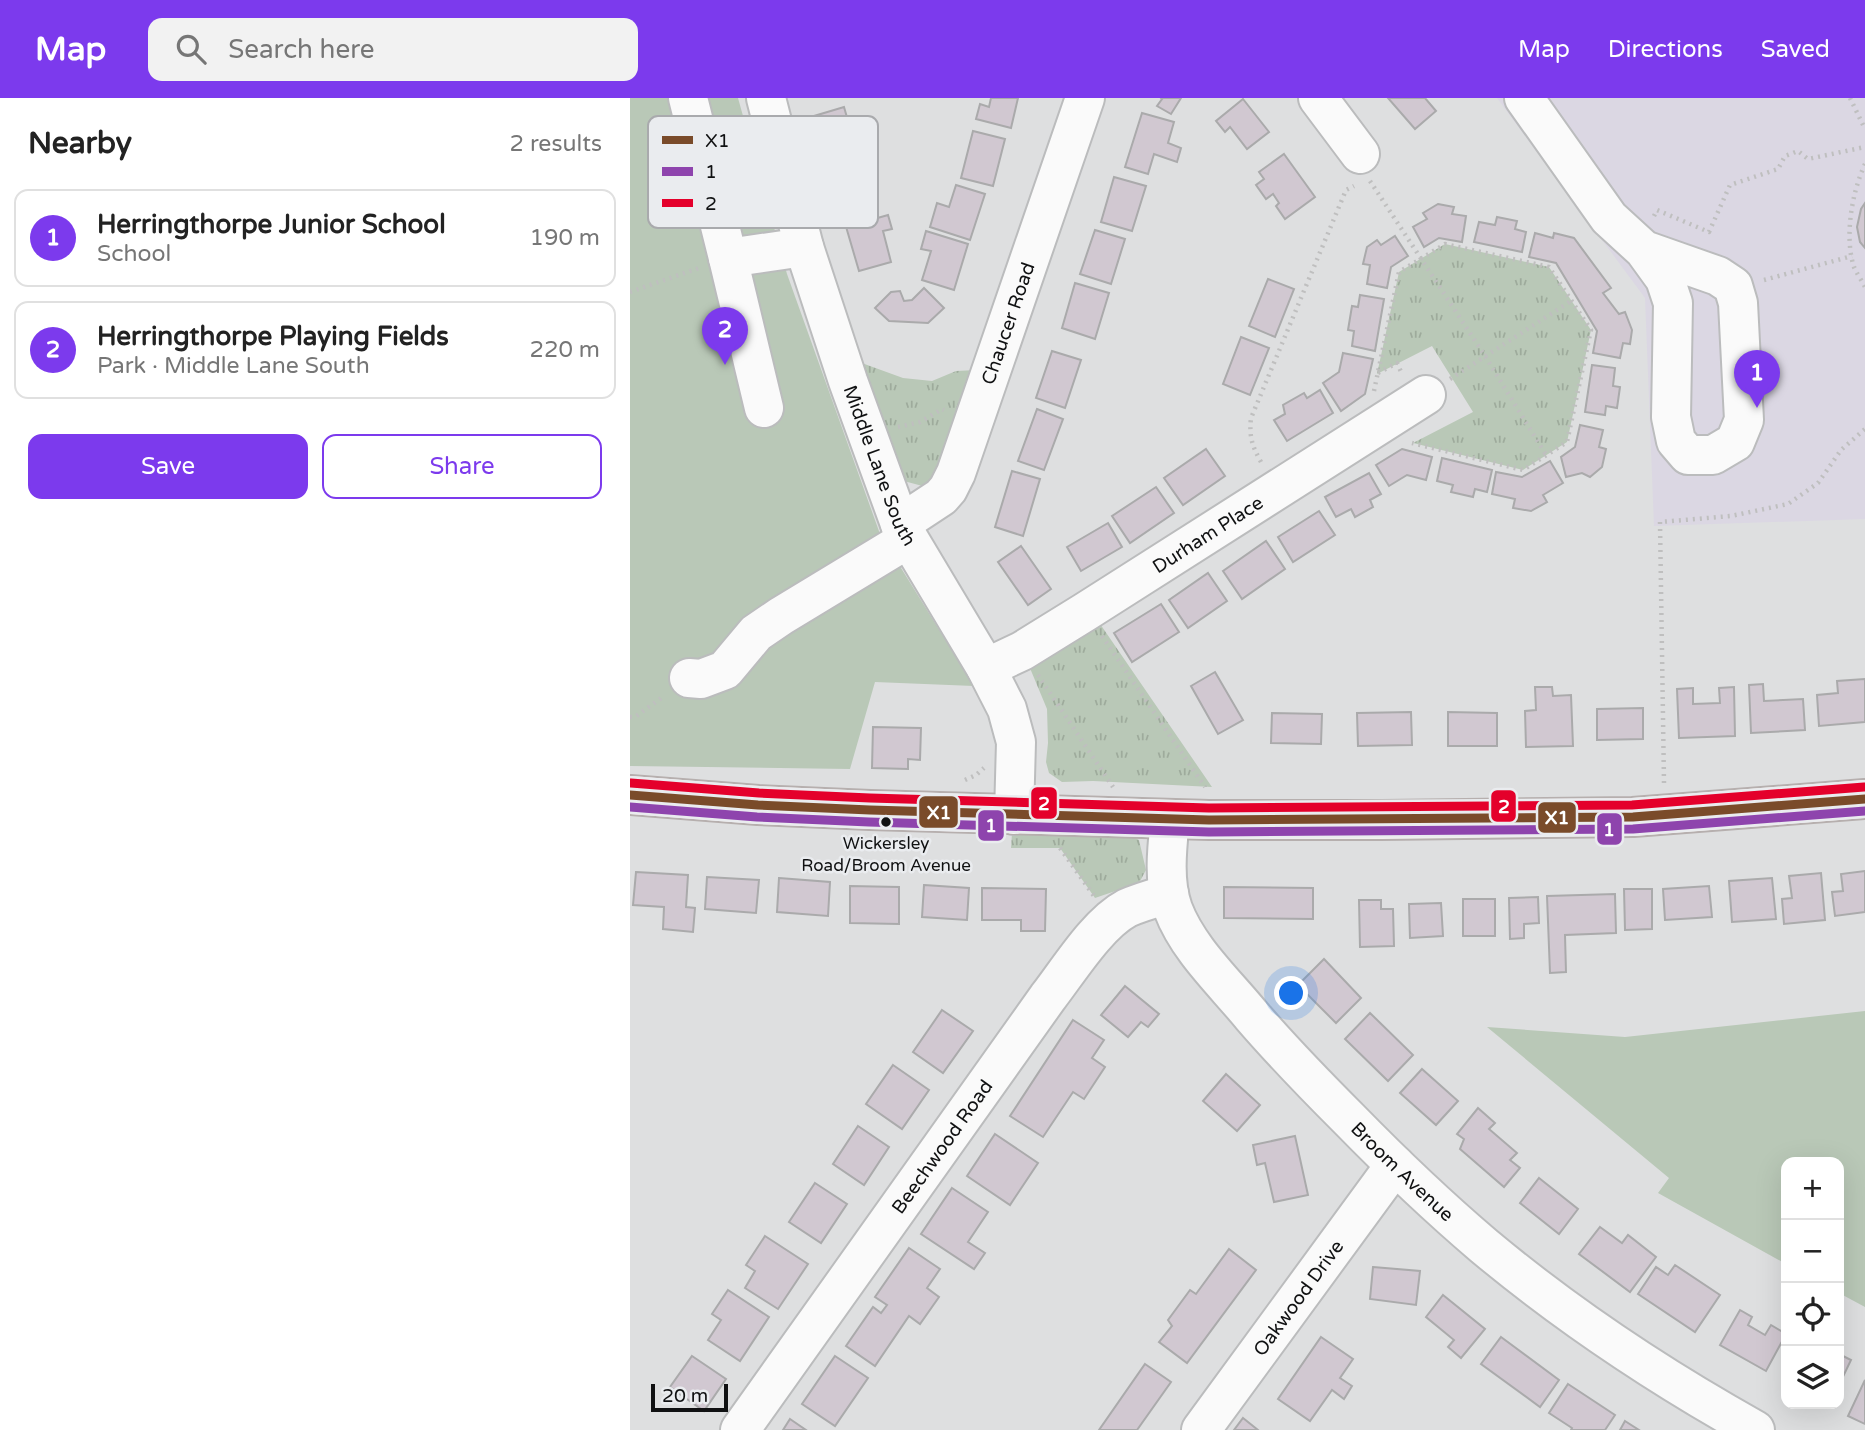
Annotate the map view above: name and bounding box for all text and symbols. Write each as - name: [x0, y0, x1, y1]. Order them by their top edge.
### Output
- search box: [148, 18, 638, 81]
- text: Map: [35, 30, 106, 69]
- icon: search: [172, 30, 210, 68]
- text: Search here: [228, 34, 374, 65]
- text: Map: [1518, 35, 1570, 64]
- text: Directions: [1608, 35, 1723, 64]
- text: Saved: [1761, 35, 1830, 64]
- legend: [648, 116, 878, 228]
- text: Nearby: [28, 125, 132, 162]
- text: 2 results: [509, 130, 602, 158]
- text: X1: [705, 130, 730, 152]
- text: 1: [705, 161, 717, 183]
- text: 2: [705, 193, 717, 215]
- text: Herringthorpe Junior School: [97, 209, 446, 240]
- text: 1: [46, 224, 60, 252]
- text: 190 m: [530, 224, 600, 252]
- text: School: [97, 240, 171, 268]
- street label: Chaucer Road: [977, 260, 1040, 388]
- pin: 2: [702, 307, 748, 365]
- text: Herringthorpe Playing Fields: [97, 321, 449, 352]
- text: 2: [46, 336, 60, 364]
- text: 220 m: [530, 336, 600, 364]
- pin: 1: [1734, 350, 1780, 408]
- text: Park · Middle Lane South: [97, 352, 370, 380]
- street label: Middle Lane South: [838, 382, 920, 550]
- button: Save: [28, 434, 308, 499]
- button: Share: [322, 434, 602, 499]
- street label: Durham Place: [1149, 492, 1267, 578]
- line badge: 2: [1030, 786, 1058, 820]
- line badge: 2: [1490, 789, 1517, 823]
- text: 2: [1038, 793, 1050, 815]
- line badge: X1: [918, 795, 959, 829]
- text: 2: [1498, 796, 1510, 818]
- line badge: X1: [1537, 801, 1577, 834]
- text: X1: [927, 802, 951, 824]
- text: X1: [1545, 807, 1569, 829]
- line badge: 1: [977, 809, 1005, 842]
- line badge: 1: [1596, 812, 1623, 846]
- marker: Wickersley Road/Broom Avenue: [879, 815, 893, 829]
- text: 1: [985, 815, 997, 837]
- text: 1: [1603, 819, 1615, 841]
- place label: Wickersley Road/Broom Avenue: [801, 833, 971, 876]
- your location: [1274, 976, 1308, 1010]
- street label: Beechwood Road: [888, 1076, 998, 1218]
- street label: Broom Avenue: [1346, 1118, 1458, 1226]
- map controls: [1781, 1157, 1844, 1409]
- button: +: [1781, 1157, 1844, 1220]
- button: −: [1781, 1220, 1844, 1283]
- street label: Oakwood Drive: [1249, 1236, 1348, 1360]
- button: locate: [1781, 1283, 1844, 1346]
- button: layers: [1781, 1346, 1844, 1409]
- scale bar: [651, 1381, 728, 1413]
- text: 20 m: [662, 1385, 708, 1407]

